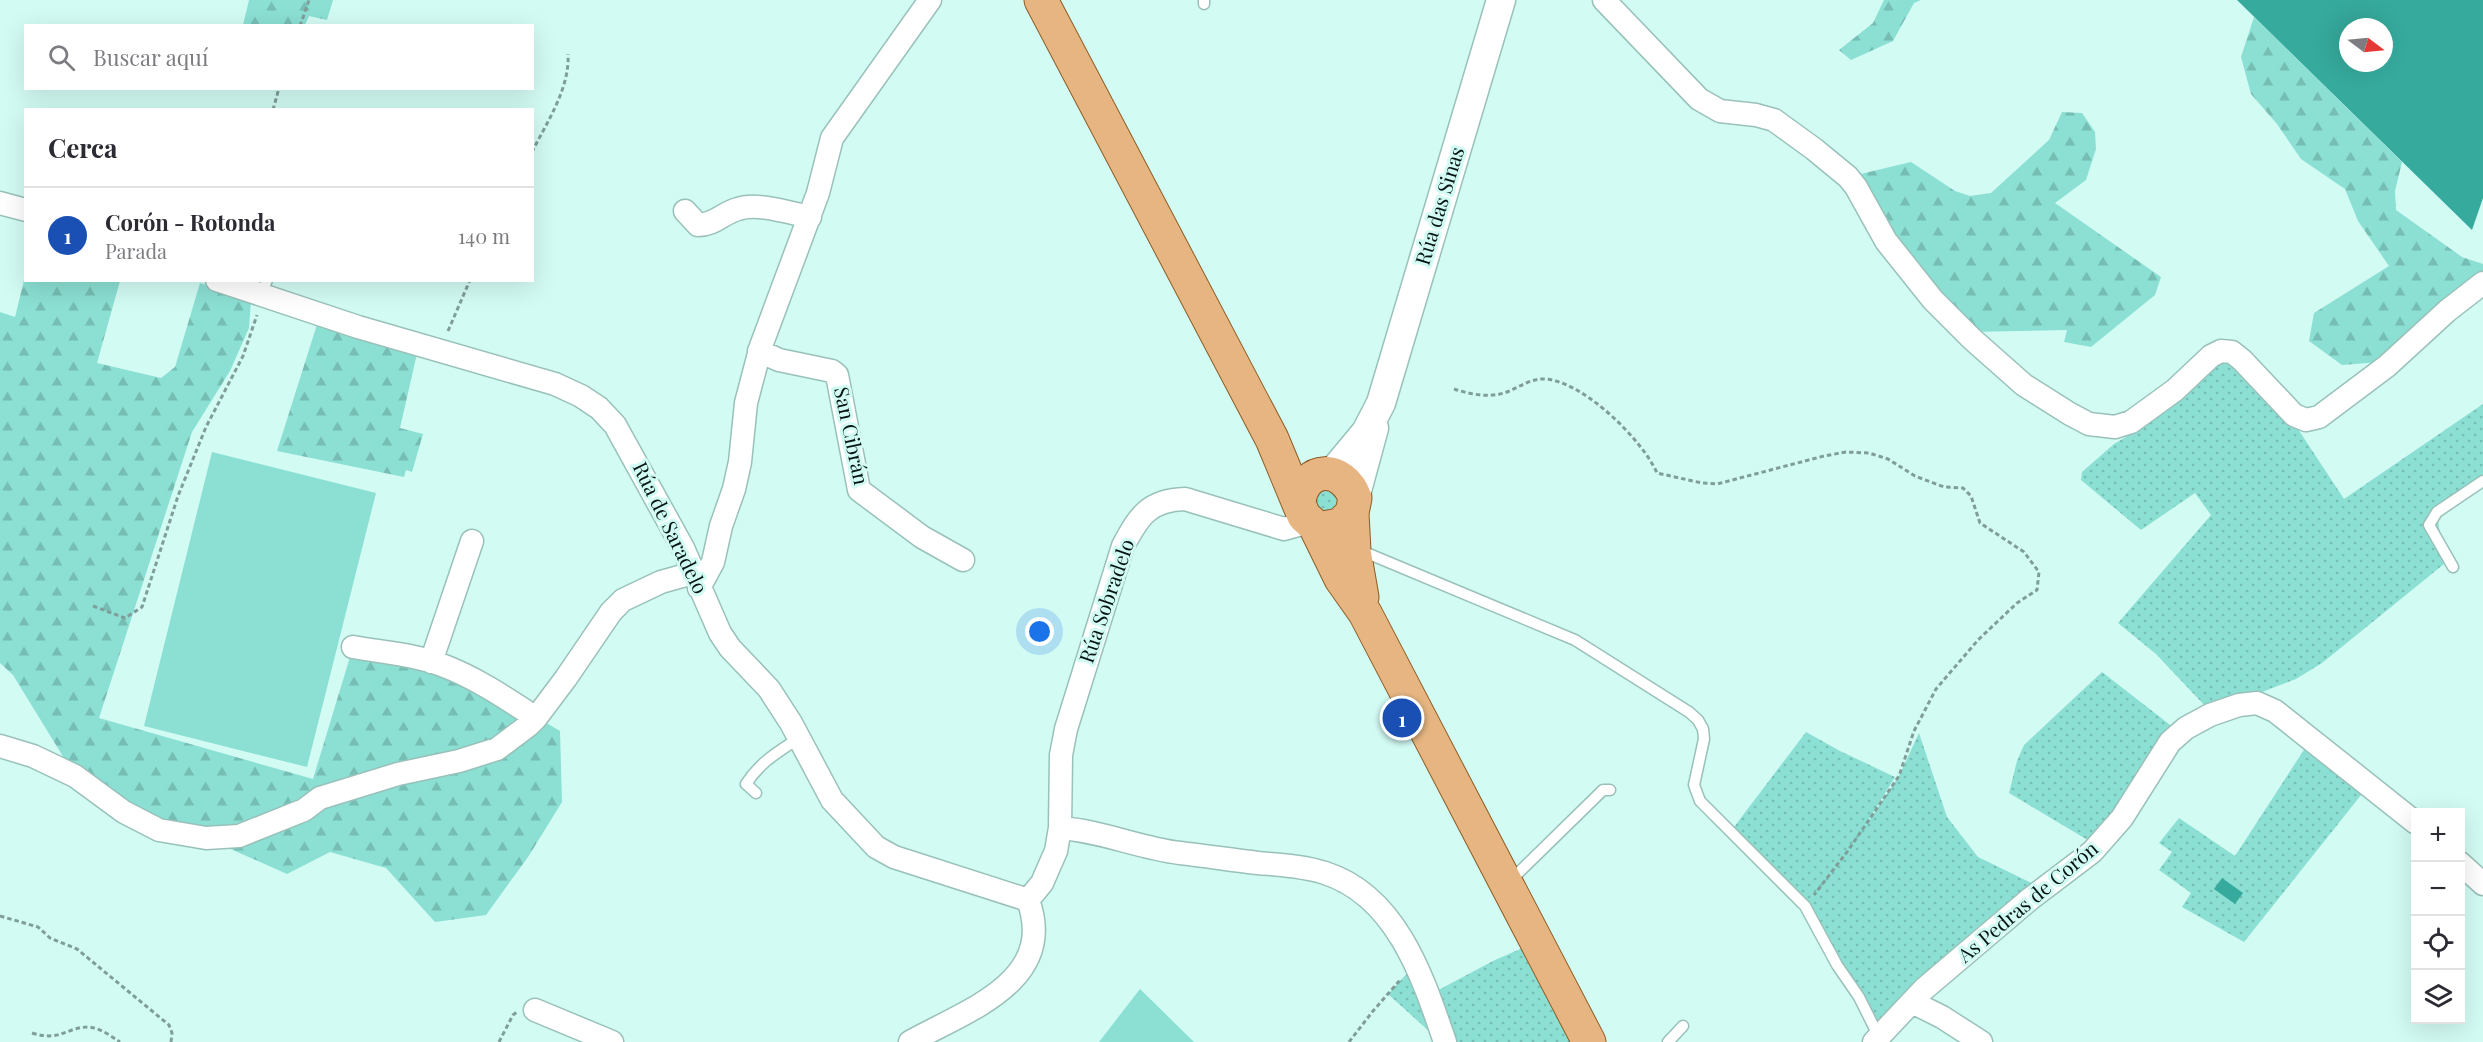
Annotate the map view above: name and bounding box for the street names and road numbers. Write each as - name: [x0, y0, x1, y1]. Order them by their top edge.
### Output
- street label: Rúa das Sinas: [1408, 143, 1469, 268]
- street label: San Cibrán: [829, 384, 876, 487]
- street label: Rúa de Saradelo: [628, 457, 715, 598]
- street label: Rúa Sobradelo: [1072, 535, 1139, 666]
- street label: As Pedras de Corón: [1950, 834, 2103, 968]

